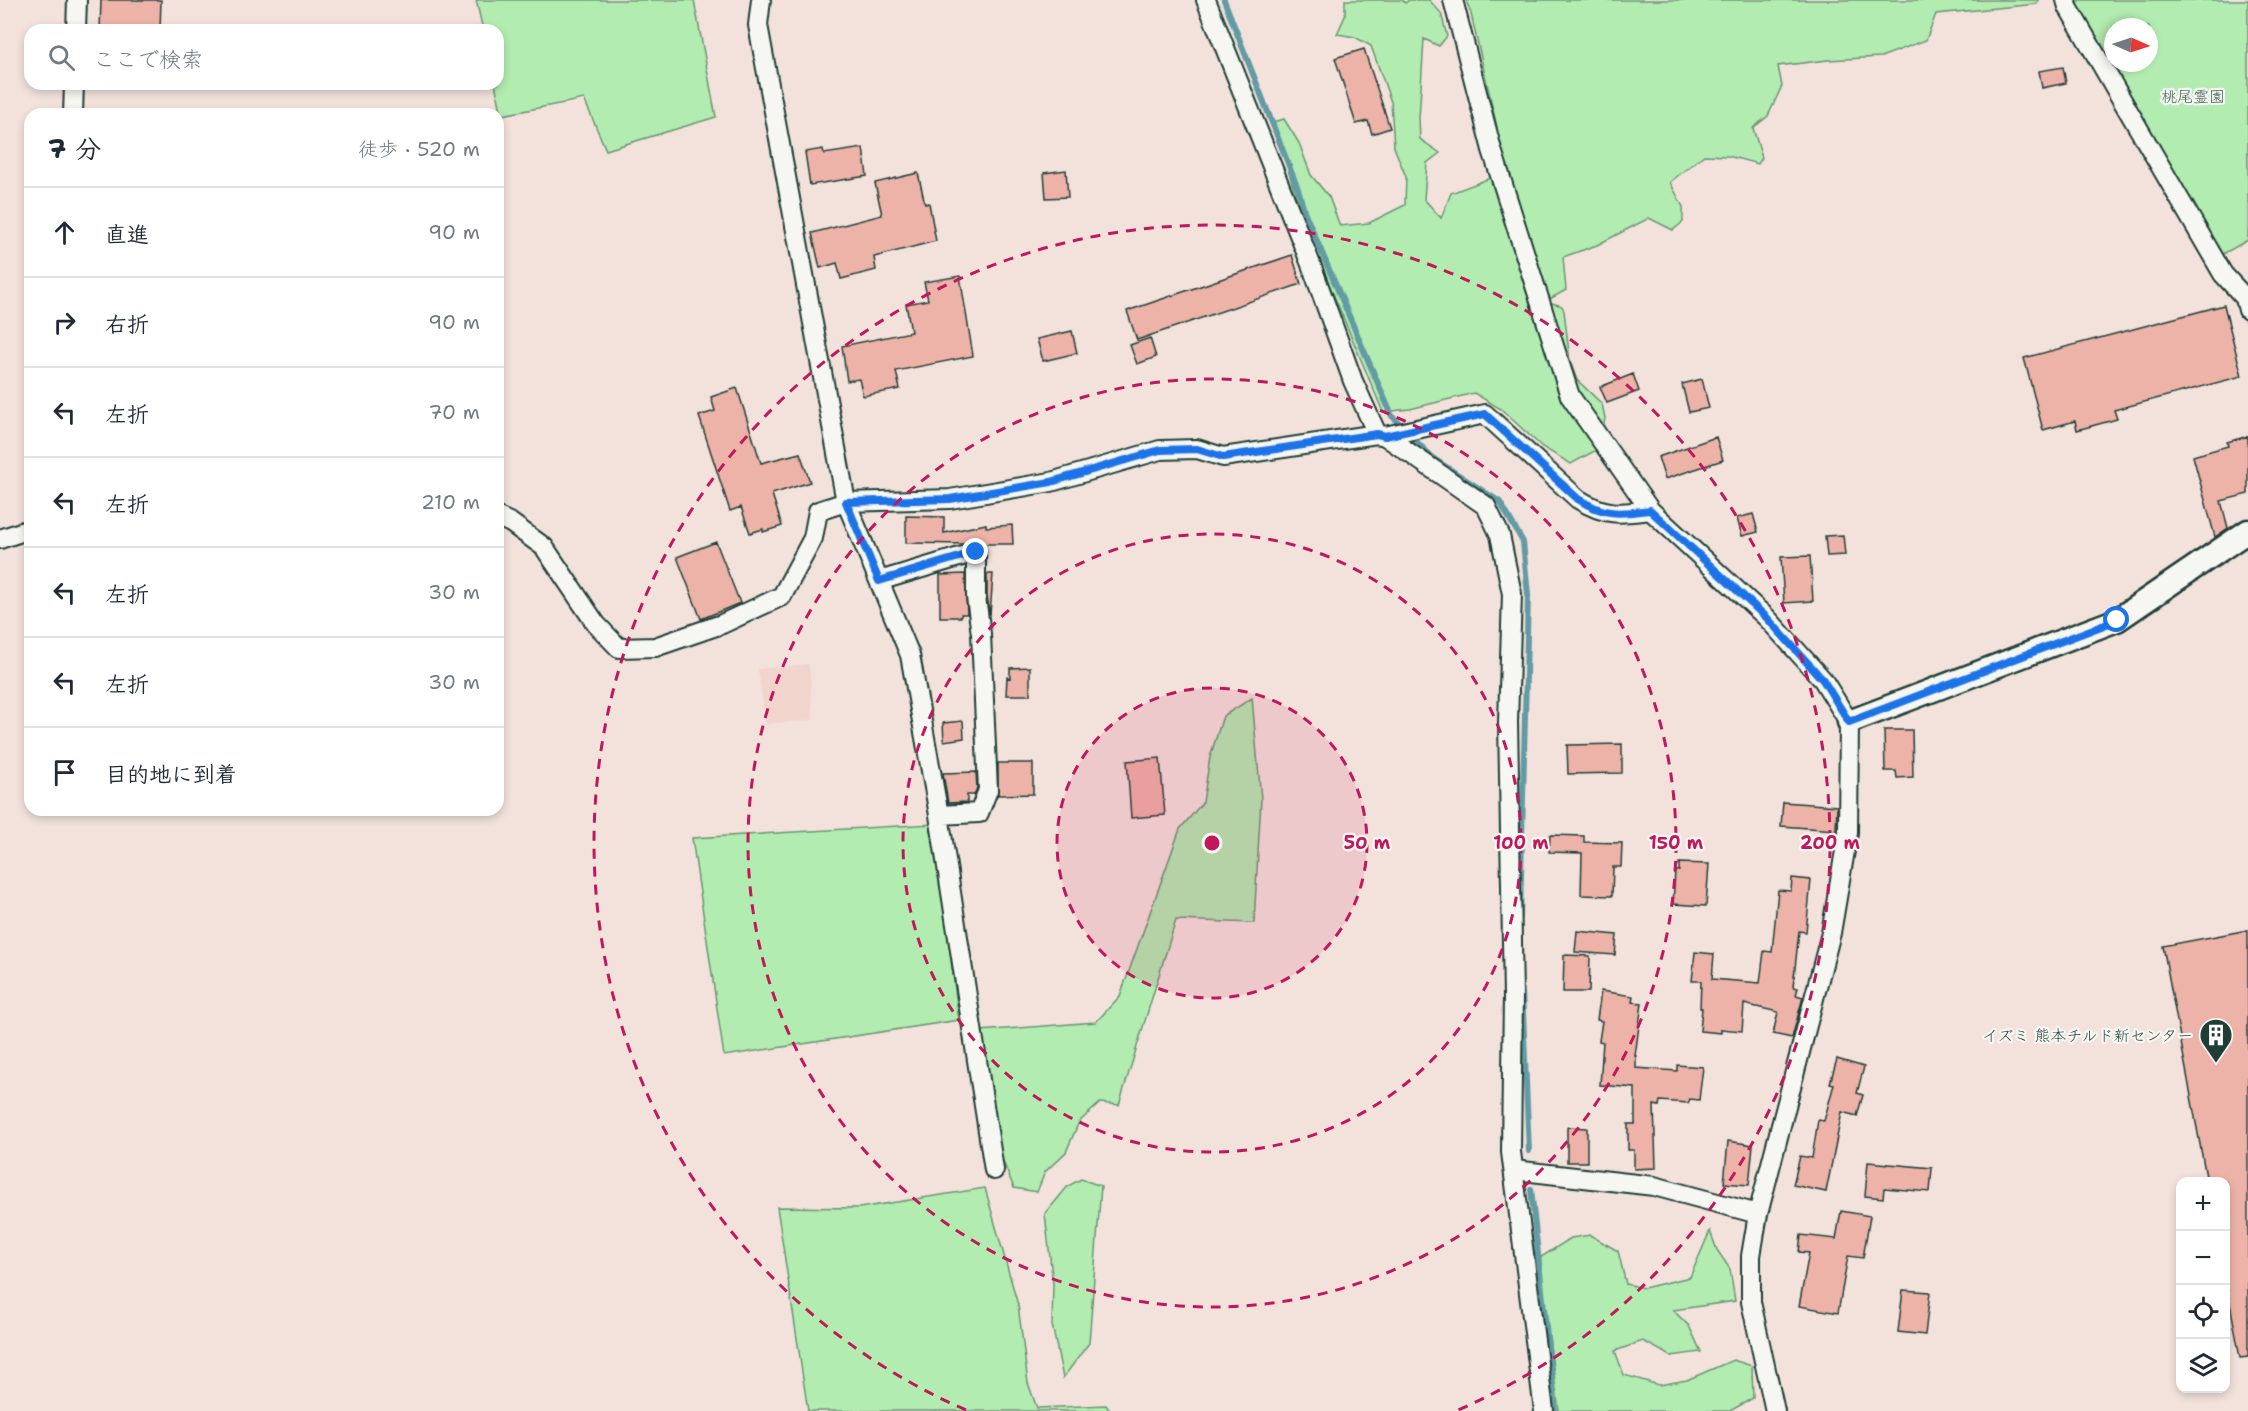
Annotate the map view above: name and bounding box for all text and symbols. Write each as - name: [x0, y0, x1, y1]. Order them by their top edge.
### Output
- north arrow: [2104, 18, 2158, 72]
- search box: [24, 24, 504, 90]
- icon: search: [45, 41, 78, 74]
- text: ここで検索: [93, 45, 203, 74]
- park label: 桃尾霊園: [2161, 86, 2225, 107]
- text: 7 分: [48, 131, 101, 166]
- text: 徒歩 · 520 m: [358, 136, 480, 162]
- icon: ahead: [48, 216, 81, 249]
- text: 90 m: [428, 219, 480, 245]
- text: 直進: [105, 220, 149, 249]
- icon: right: [48, 306, 81, 339]
- text: 90 m: [428, 309, 480, 335]
- text: 右折: [105, 310, 149, 339]
- icon: left: [48, 396, 81, 429]
- text: 70 m: [428, 399, 480, 425]
- text: 左折: [105, 400, 149, 429]
- icon: left: [48, 486, 81, 519]
- text: 210 m: [421, 489, 480, 515]
- text: 左折: [105, 490, 149, 519]
- route end: [962, 538, 988, 564]
- icon: left: [48, 576, 81, 609]
- text: 30 m: [428, 579, 480, 605]
- text: 左折: [105, 580, 149, 609]
- route start: [2103, 606, 2129, 632]
- icon: left: [48, 666, 81, 699]
- text: 30 m: [428, 669, 480, 695]
- text: 左折: [105, 670, 149, 699]
- icon: arrive: [48, 756, 81, 789]
- text: 目的地に到着: [105, 760, 237, 789]
- text: 50 m: [1344, 831, 1391, 855]
- text: 100 m: [1493, 831, 1549, 855]
- text: 150 m: [1649, 831, 1704, 855]
- text: 200 m: [1800, 831, 1861, 855]
- centre of rings: [1202, 833, 1222, 853]
- building icon: イズミ 熊本チルド新センター: [2198, 1017, 2234, 1064]
- place label: イズミ 熊本チルド新センター: [1982, 1025, 2193, 1046]
- map controls: [2176, 1177, 2230, 1393]
- button: +: [2176, 1177, 2230, 1231]
- button: −: [2176, 1231, 2230, 1285]
- button: locate: [2176, 1285, 2230, 1339]
- button: layers: [2176, 1339, 2230, 1393]

